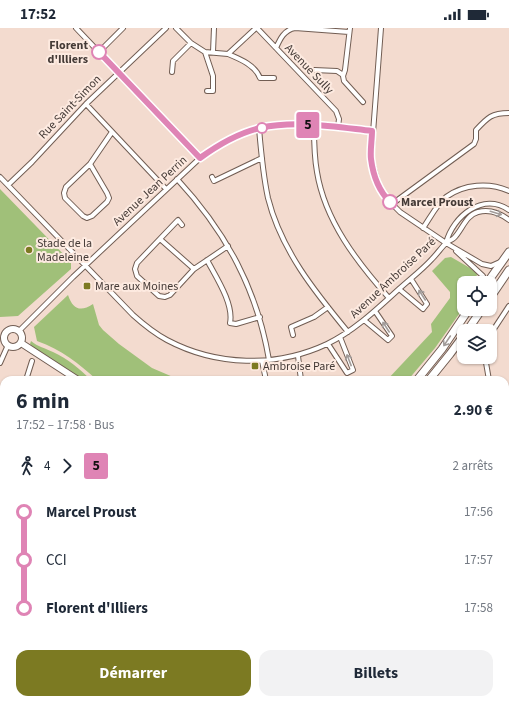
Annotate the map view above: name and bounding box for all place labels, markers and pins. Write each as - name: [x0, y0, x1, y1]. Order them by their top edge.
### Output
- place label: Florent d'Illiers: [48, 37, 88, 68]
- marker: Florent d'Illiers: [91, 44, 107, 60]
- unlabelled marker: [256, 122, 268, 134]
- marker: Marcel Proust: [382, 194, 398, 210]
- place label: Marcel Proust: [401, 194, 474, 211]
- place label: Stade de la Madeleine: [37, 235, 92, 266]
- marker: Stade de la Madeleine: [24, 245, 34, 255]
- place label: Mare aux Moines: [95, 278, 178, 295]
- marker: Mare aux Moines: [82, 281, 92, 291]
- place label: Ambroise Paré: [263, 358, 335, 375]
- marker: Ambroise Paré: [250, 361, 260, 371]

